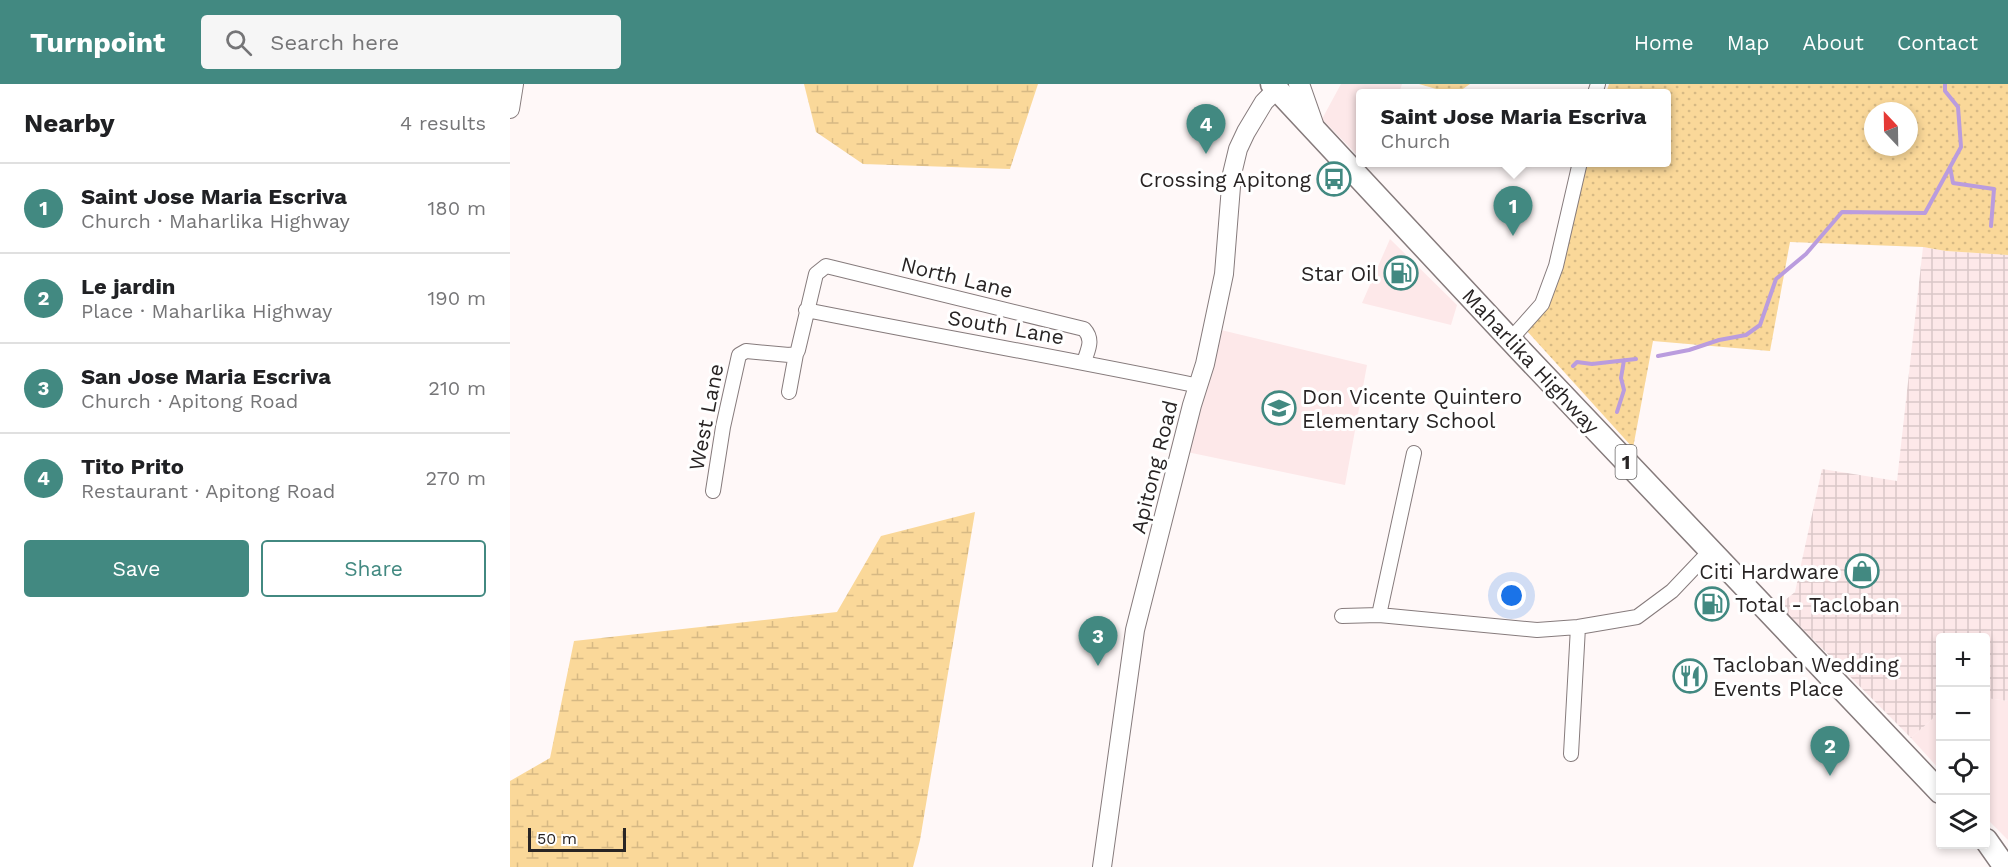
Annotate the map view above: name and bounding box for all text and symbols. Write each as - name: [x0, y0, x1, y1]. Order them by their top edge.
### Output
- search box: [201, 15, 621, 69]
- text: Turnpoint: [30, 26, 165, 59]
- icon: search: [222, 26, 255, 59]
- text: Search here: [270, 30, 399, 55]
- text: Home: [1634, 30, 1694, 55]
- text: Map: [1727, 30, 1770, 55]
- text: About: [1803, 30, 1864, 55]
- text: Contact: [1897, 30, 1978, 55]
- popup: [1356, 89, 1671, 167]
- north arrow: [1864, 102, 1918, 156]
- pin: 4: [1186, 104, 1226, 154]
- text: Saint Jose Maria Escriva: [1381, 104, 1646, 129]
- text: Nearby: [24, 108, 115, 138]
- text: 4 results: [400, 111, 486, 135]
- text: Church: [1381, 129, 1450, 153]
- bus stop icon: Crossing Apitong: [1316, 161, 1352, 197]
- place label: Crossing Apitong: [1139, 167, 1312, 192]
- text: Saint Jose Maria Escriva: [81, 184, 347, 209]
- pin: 1: [1494, 186, 1532, 236]
- text: 1: [39, 196, 48, 220]
- text: 180 m: [428, 196, 486, 220]
- text: Church · Maharlika Highway: [81, 209, 350, 233]
- street label: North Lane: [899, 251, 1015, 303]
- fuel station icon: Star Oil: [1383, 255, 1419, 291]
- place label: Star Oil: [1301, 261, 1379, 286]
- text: Le jardin: [81, 274, 175, 299]
- street label: Maharlika Highway: [1457, 283, 1605, 439]
- text: 2: [38, 286, 49, 310]
- text: 190 m: [428, 286, 486, 310]
- text: Place · Maharlika Highway: [81, 299, 332, 323]
- street label: South Lane: [946, 304, 1066, 350]
- street label: West Lane: [683, 362, 729, 472]
- text: San Jose Maria Escriva: [81, 364, 331, 389]
- text: 3: [38, 376, 49, 400]
- text: 210 m: [428, 376, 486, 400]
- place label: Don Vicente Quintero Elementary School: [1302, 384, 1522, 433]
- text: Church · Apitong Road: [81, 389, 298, 413]
- school or university icon: Don Vicente Quintero Elementary School: [1261, 390, 1297, 426]
- street label: Apitong Road: [1125, 398, 1183, 536]
- road number: 1: [1616, 445, 1636, 479]
- text: Tito Prito: [81, 454, 184, 479]
- text: 4: [37, 466, 50, 490]
- text: 270 m: [426, 466, 486, 490]
- text: Restaurant · Apitong Road: [81, 479, 335, 503]
- button: Save: [24, 540, 249, 597]
- button: Share: [261, 540, 486, 597]
- shop icon: Citi Hardware: [1844, 553, 1880, 589]
- place label: Citi Hardware: [1699, 559, 1839, 584]
- your location: [1497, 581, 1526, 610]
- fuel station icon: Total - Tacloban: [1694, 586, 1730, 622]
- place label: Total - Tacloban: [1735, 592, 1900, 617]
- pin: 3: [1078, 616, 1118, 666]
- map controls: [1936, 633, 1990, 849]
- button: +: [1936, 633, 1990, 687]
- place label: Tacloban Wedding Events Place: [1713, 652, 1899, 701]
- restaurant icon: Tacloban Wedding Events Place: [1672, 658, 1708, 694]
- button: −: [1936, 687, 1990, 741]
- pin: 2: [1810, 726, 1850, 776]
- button: locate: [1936, 741, 1990, 795]
- button: layers: [1936, 795, 1990, 849]
- scale bar: [528, 825, 626, 852]
- text: 50 m: [537, 829, 577, 848]

